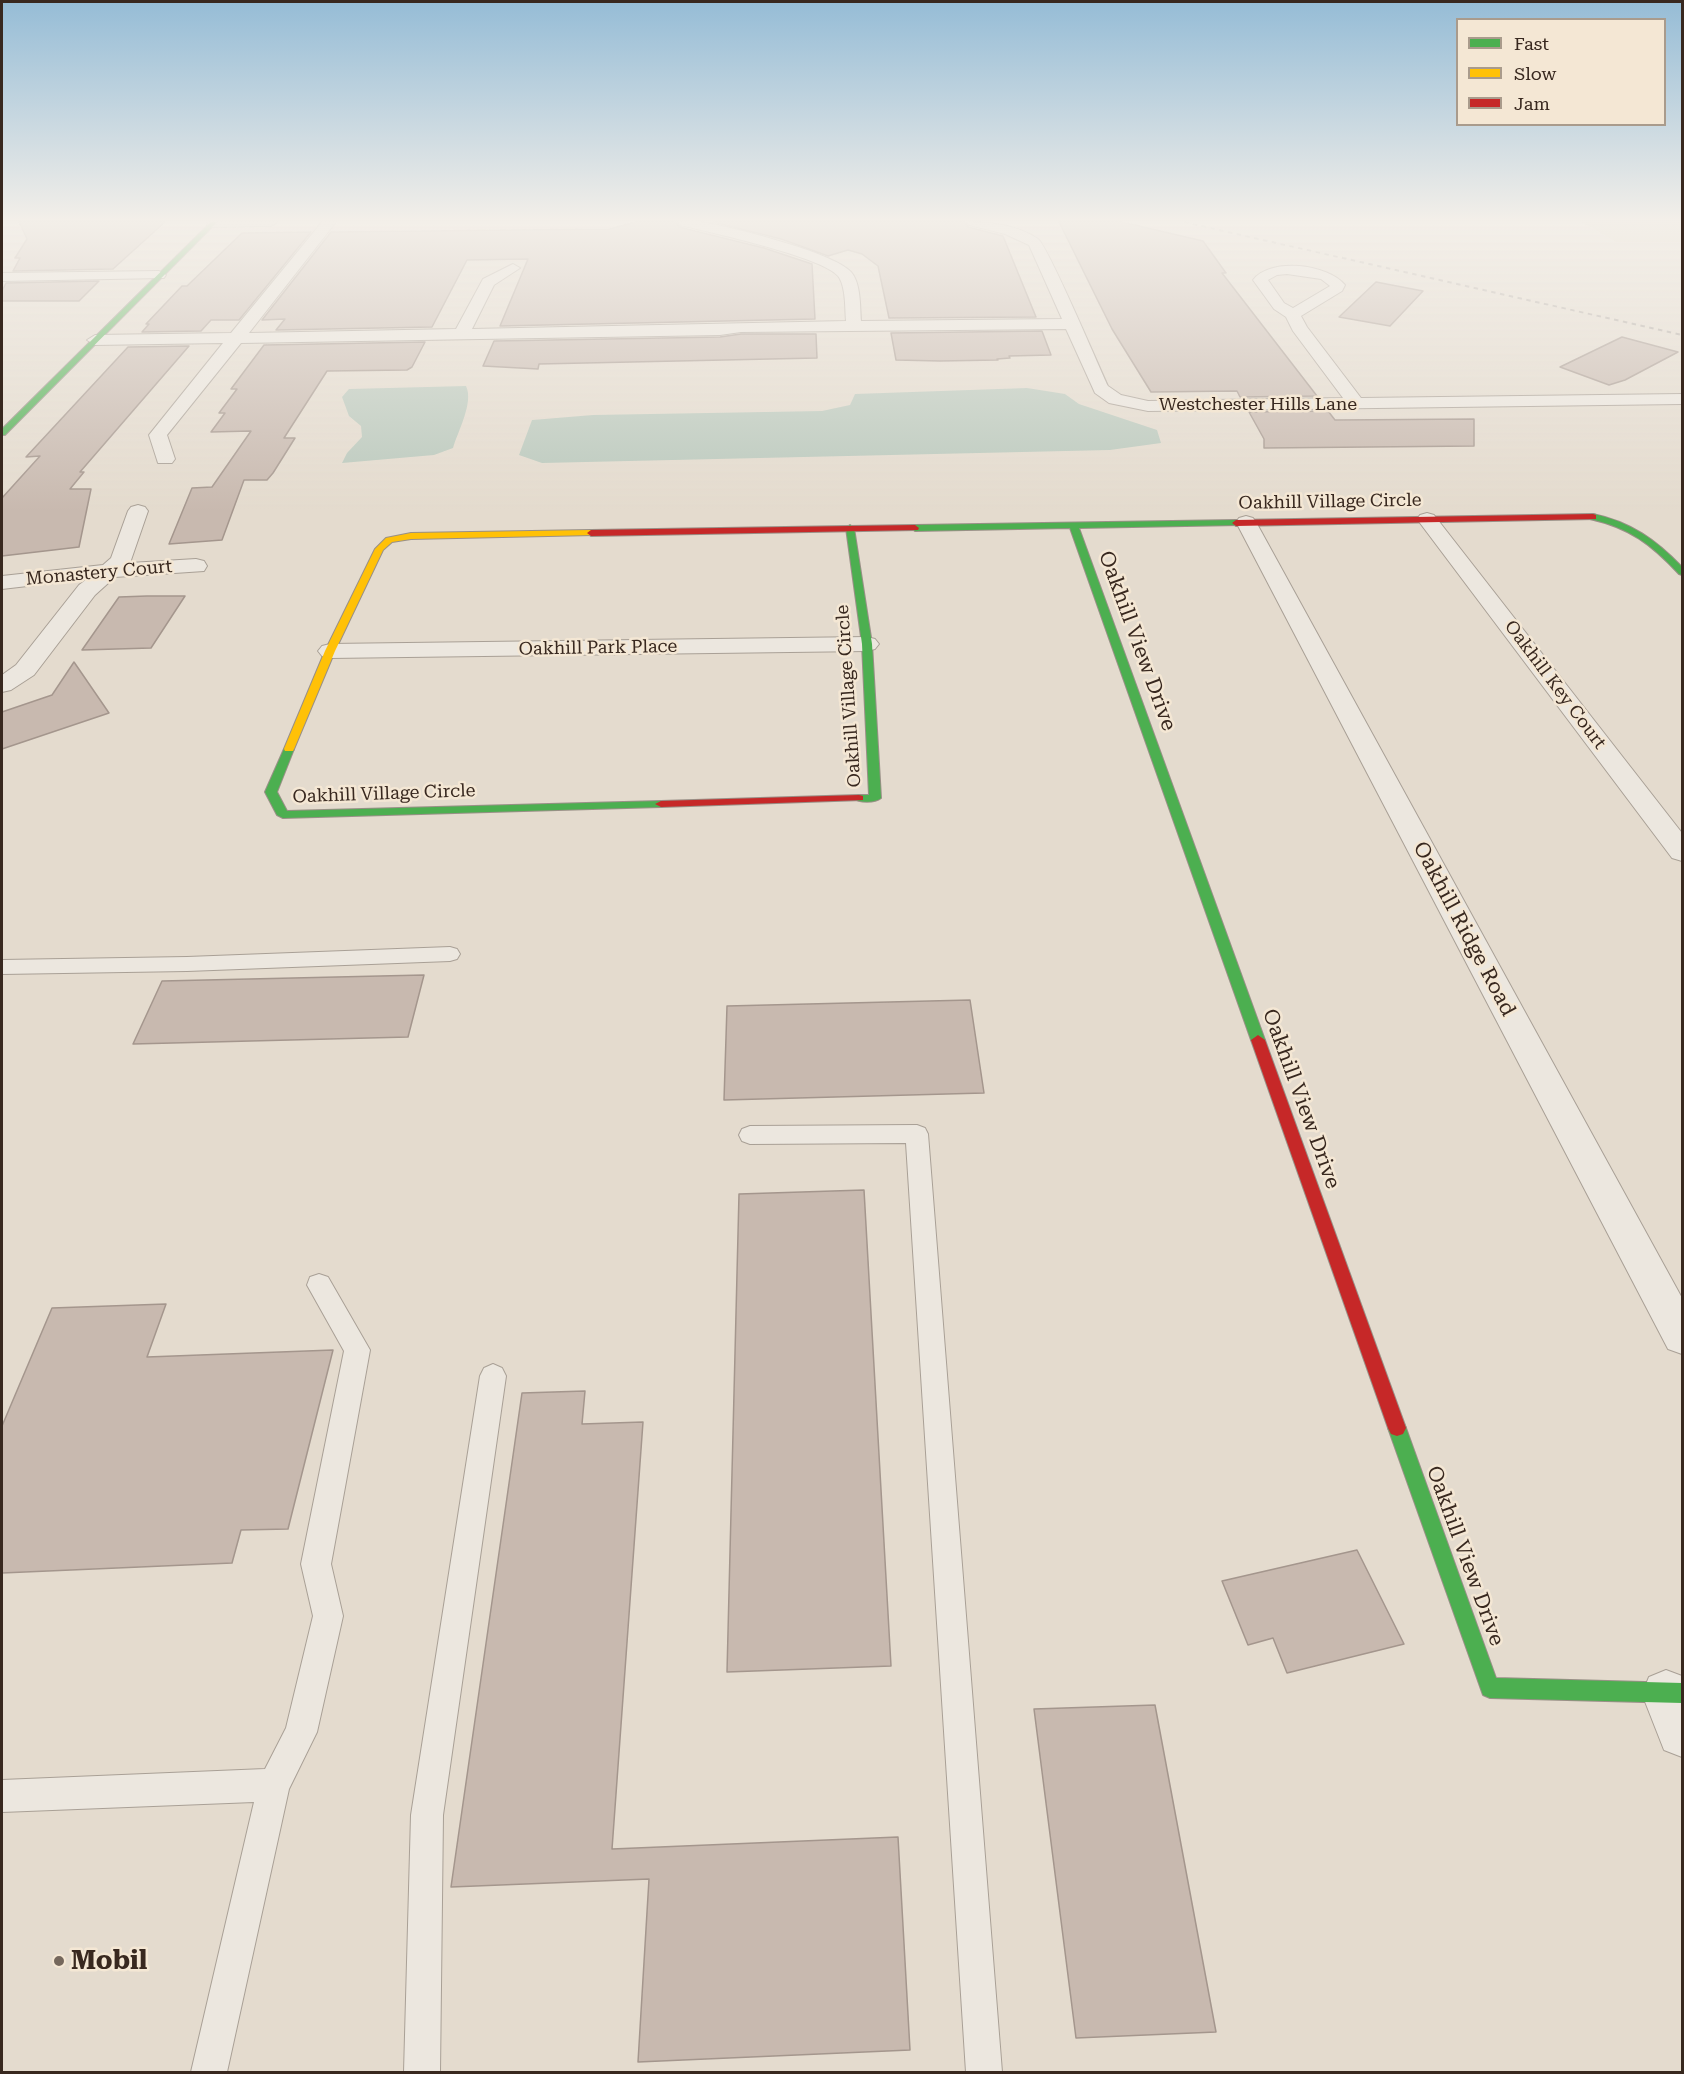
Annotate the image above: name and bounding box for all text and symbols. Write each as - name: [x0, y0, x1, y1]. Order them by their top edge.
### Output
- legend: [1456, 18, 1666, 126]
- text: Fast: [1514, 33, 1549, 54]
- text: Slow: [1514, 63, 1556, 84]
- text: Jam: [1514, 93, 1550, 114]
- street label: Westchester Hills Lane: [1159, 394, 1357, 416]
- street label: Oakhill Village Circle: [1238, 490, 1422, 514]
- street label: Oakhill View Drive: [1093, 548, 1181, 734]
- street label: Monastery Court: [25, 556, 173, 590]
- street label: Oakhill Village Circle: [832, 604, 866, 788]
- street label: Oakhill Key Court: [1500, 616, 1610, 754]
- street label: Oakhill Park Place: [518, 636, 678, 660]
- street label: Oakhill Village Circle: [292, 780, 476, 808]
- street label: Oakhill Ridge Road: [1407, 837, 1521, 1021]
- street label: Oakhill View Drive: [1257, 1006, 1345, 1192]
- street label: Oakhill View Drive: [1421, 1463, 1509, 1649]
- place label: Mobil: [71, 1945, 147, 1977]
- marker: Mobil: [52, 1954, 66, 1968]

